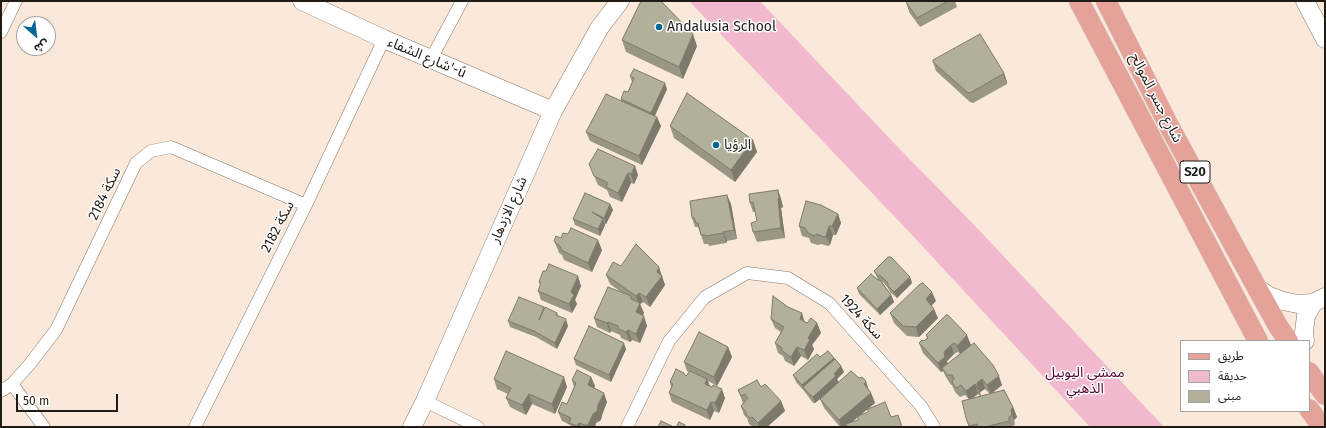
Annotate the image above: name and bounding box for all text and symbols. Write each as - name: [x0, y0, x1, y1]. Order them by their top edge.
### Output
- north arrow: [16, 16, 56, 56]
- place label: Andalusia School: [667, 19, 776, 35]
- marker: Andalusia School: [654, 22, 664, 32]
- street label: شارع الشفاء'-ú: [385, 34, 469, 82]
- text: ش: [32, 37, 51, 55]
- street label: شارع جسر الموالح: [1126, 50, 1186, 146]
- place label: الرؤيا: [724, 137, 751, 153]
- marker: الرؤيا: [711, 140, 721, 150]
- road number: S20: [1180, 161, 1210, 183]
- street label: سكة 2184: [85, 165, 125, 223]
- street label: شارع الازدهار: [487, 174, 531, 246]
- street label: سكة 2182: [258, 198, 298, 256]
- street label: سكة 1924: [836, 291, 886, 343]
- legend: [1180, 340, 1310, 412]
- text: طريق: [1218, 349, 1244, 363]
- park label: ممشى اليوبيل الذهبي: [1045, 365, 1125, 398]
- text: حديقة: [1218, 369, 1247, 383]
- scale bar: [18, 386, 120, 412]
- text: مبنى: [1218, 389, 1241, 403]
- text: 50 m: [23, 394, 49, 408]

